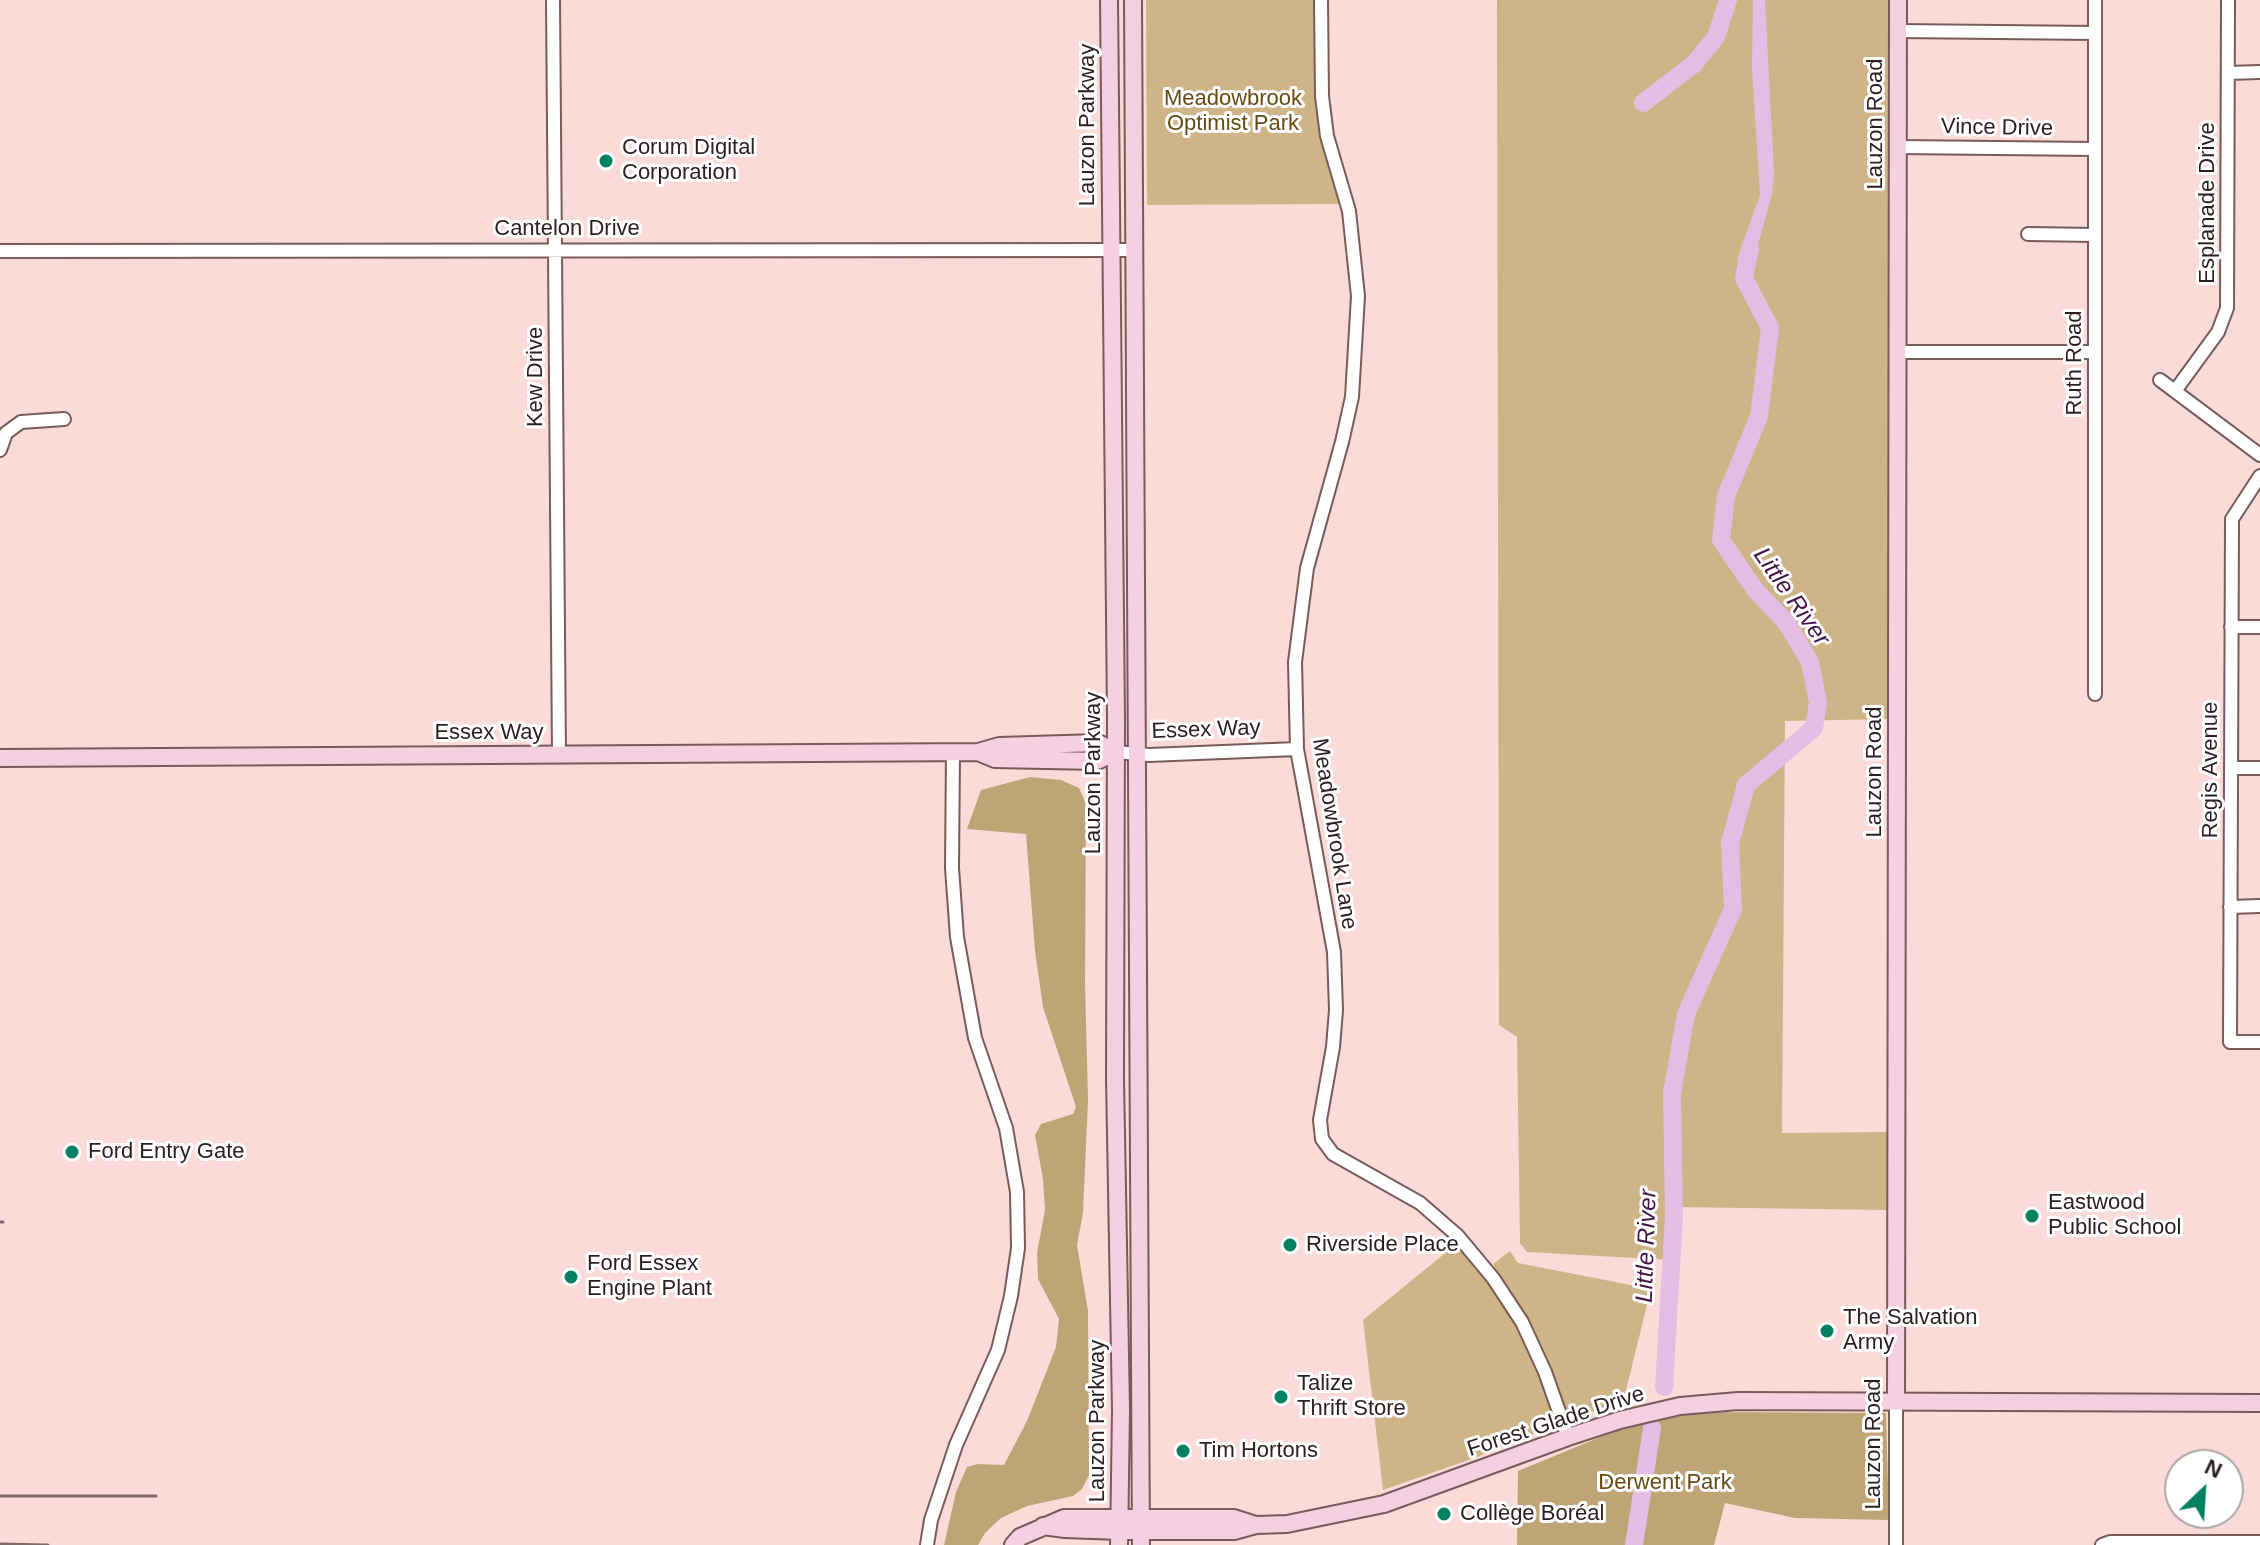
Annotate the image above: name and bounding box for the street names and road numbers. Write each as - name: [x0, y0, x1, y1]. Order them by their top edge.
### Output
- street label: Lauzon Parkway: [1075, 44, 1101, 206]
- street label: Lauzon Road: [1863, 59, 1889, 189]
- street label: Vince Drive: [1941, 114, 2053, 142]
- street label: Esplanade Drive: [2195, 122, 2221, 284]
- street label: Cantelon Drive: [494, 216, 640, 242]
- street label: Ruth Road: [2062, 310, 2088, 416]
- street label: Kew Drive: [523, 327, 549, 427]
- street label: Lauzon Parkway: [1081, 692, 1107, 854]
- street label: Regis Avenue: [2198, 702, 2224, 838]
- street label: Lauzon Road: [1862, 707, 1888, 837]
- street label: Essex Way: [1151, 715, 1261, 745]
- street label: Essex Way: [434, 720, 544, 746]
- street label: Meadowbrook Lane: [1306, 737, 1362, 931]
- street label: Lauzon Parkway: [1085, 1340, 1111, 1502]
- street label: Lauzon Road: [1861, 1379, 1887, 1509]
- street label: Forest Glade Drive: [1464, 1381, 1648, 1463]

